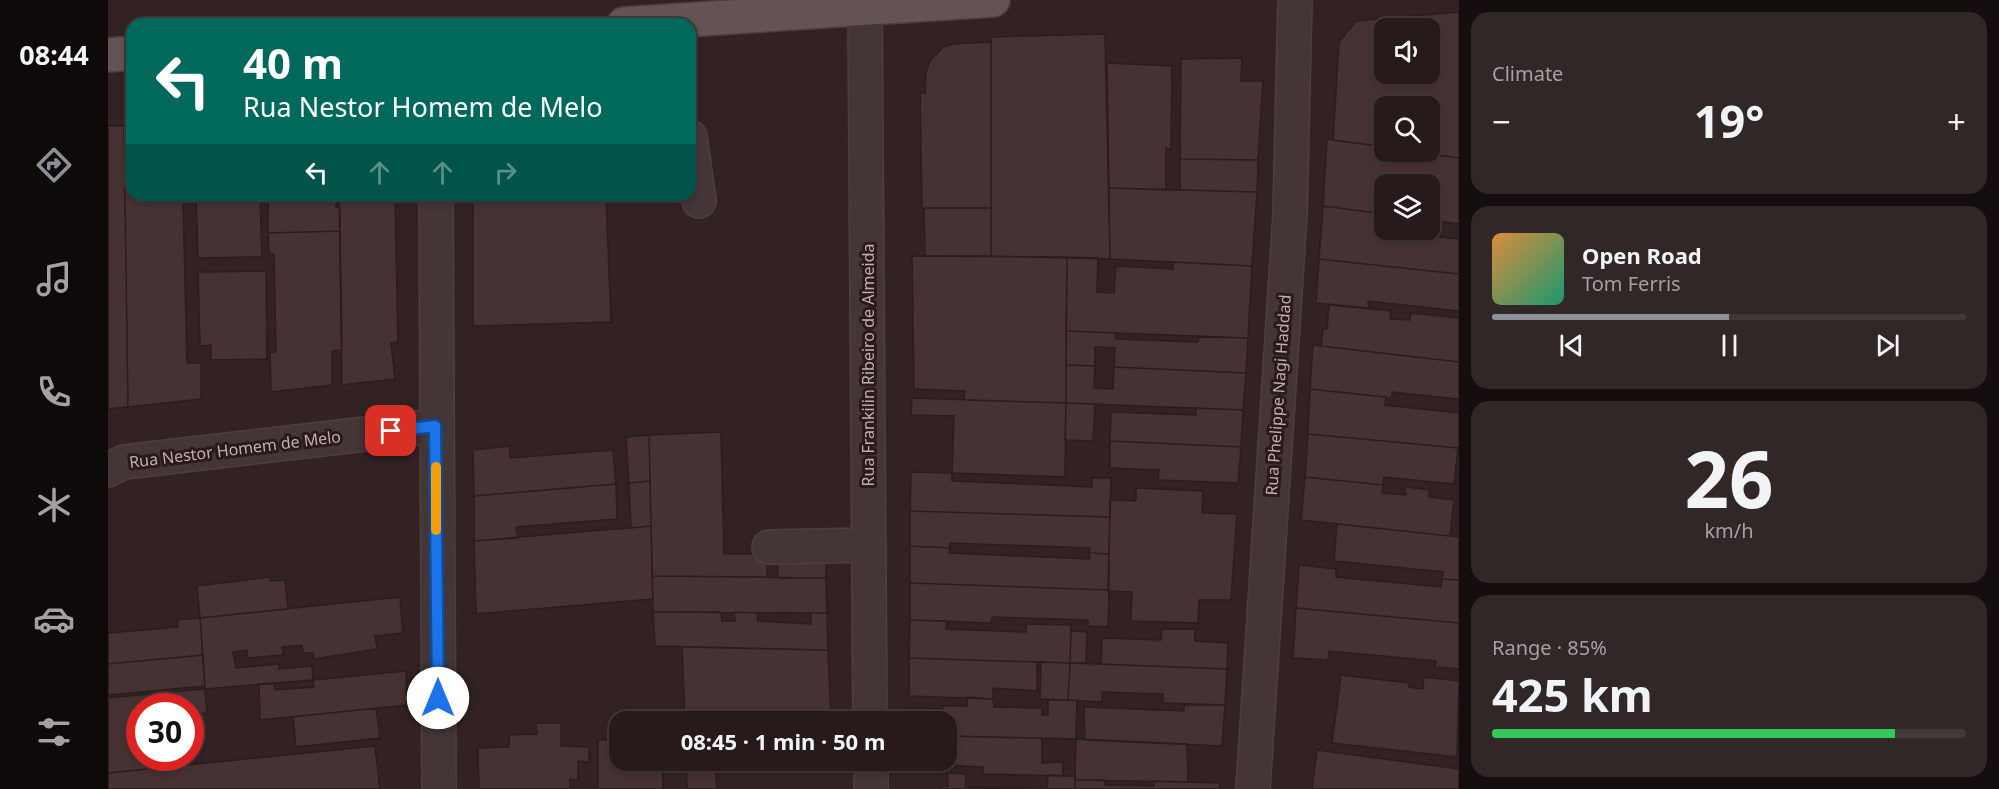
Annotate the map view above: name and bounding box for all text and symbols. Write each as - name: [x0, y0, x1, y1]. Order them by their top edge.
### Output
- map controls: [1374, 18, 1440, 240]
- button: sound: [1374, 18, 1440, 84]
- text: 40 m: [243, 34, 343, 91]
- text: 08:44: [19, 36, 89, 73]
- icon: left: [144, 42, 222, 120]
- text: Climate: [1492, 60, 1563, 87]
- text: Rua Nestor Homem de Melo: [243, 88, 603, 125]
- text: 19°: [1694, 90, 1764, 151]
- button: search: [1374, 96, 1440, 162]
- text: −: [1492, 99, 1511, 144]
- text: +: [1947, 99, 1966, 144]
- icon: directions: [33, 144, 75, 186]
- icon: left: [300, 156, 333, 189]
- icon: ahead: [363, 156, 396, 189]
- icon: ahead: [426, 156, 459, 189]
- icon: right: [489, 156, 522, 189]
- button: layers: [1374, 174, 1440, 240]
- text: Open Road: [1582, 240, 1702, 270]
- street label: Rua Frankilin Ribeiro de Almeida: [857, 244, 879, 486]
- icon: music: [33, 258, 75, 300]
- text: Tom Ferris: [1582, 270, 1681, 297]
- street label: Rua Phelippe Nagi Haddad: [1260, 294, 1296, 496]
- icon: previous: [1555, 329, 1588, 362]
- icon: pause: [1713, 329, 1746, 362]
- icon: next: [1871, 329, 1904, 362]
- icon: phone: [33, 371, 75, 413]
- pin: [365, 405, 416, 456]
- icon: arrive: [374, 414, 407, 447]
- street label: Rua Nestor Homem de Melo: [128, 425, 342, 473]
- text: 26: [1684, 425, 1774, 531]
- icon: climate: [33, 484, 75, 526]
- text: km/h: [1704, 517, 1754, 544]
- icon: car: [33, 598, 75, 640]
- text: Range · 85%: [1492, 634, 1607, 661]
- text: 425 km: [1492, 664, 1653, 725]
- position arrow: [406, 666, 470, 730]
- speed limit sign: 30: [126, 693, 204, 771]
- icon: filters: [33, 711, 75, 753]
- text: 08:45 · 1 min · 50 m: [681, 726, 885, 756]

